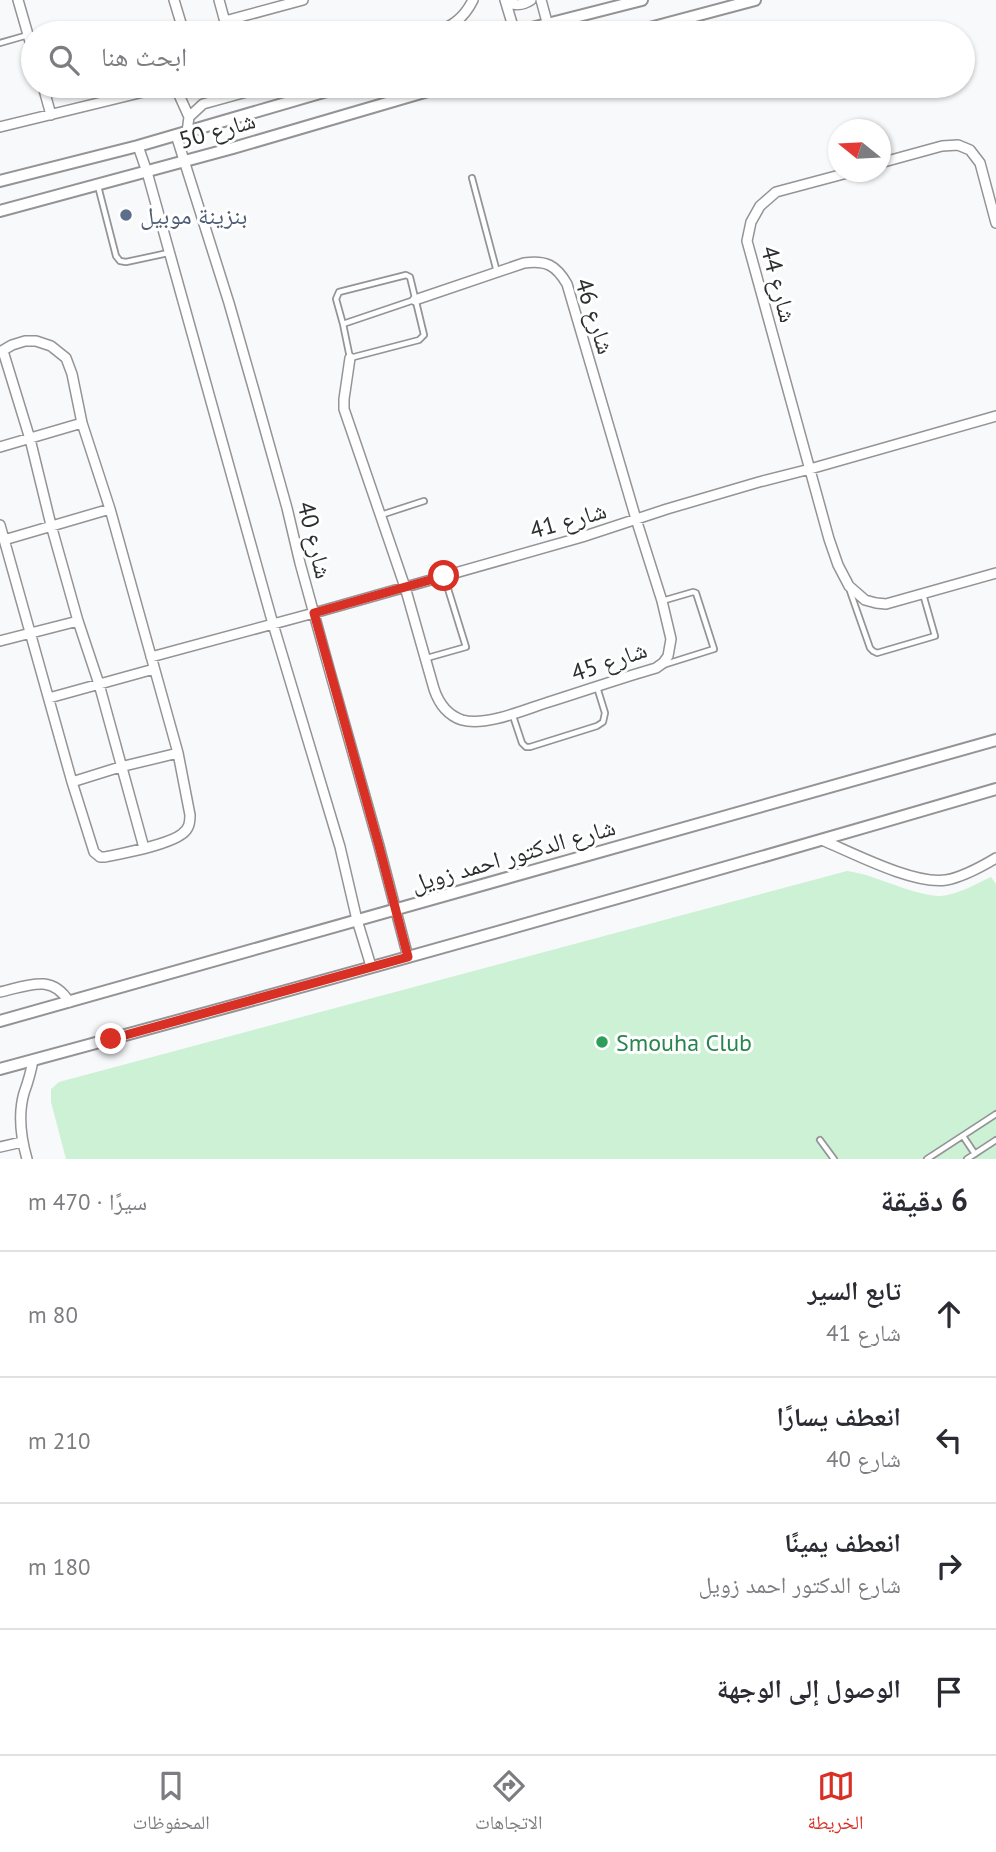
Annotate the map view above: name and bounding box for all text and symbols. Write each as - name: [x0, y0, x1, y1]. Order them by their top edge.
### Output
- search box: [21, 21, 975, 98]
- text: ابحث هنا: [101, 40, 187, 73]
- icon: search: [45, 41, 83, 79]
- street label: شارع 50: [175, 104, 259, 156]
- north arrow: [828, 119, 891, 182]
- place label: بنزينة موبيل: [140, 200, 247, 231]
- marker: بنزينة موبيل: [118, 207, 134, 223]
- street label: شارع 44: [754, 242, 804, 326]
- street label: شارع 46: [568, 274, 622, 358]
- street label: شارع 41: [526, 494, 610, 546]
- street label: شارع 40: [290, 498, 340, 582]
- route start: [428, 560, 459, 591]
- street label: شارع 45: [567, 634, 651, 688]
- street label: شارع الدكتور احمد زويل: [407, 811, 619, 899]
- route end: [95, 1023, 126, 1054]
- place label: Smouha Club: [616, 1027, 752, 1058]
- marker: Smouha Club: [594, 1034, 610, 1050]
- text: 6 دقيقة: [880, 1180, 968, 1219]
- text: سيرًا · 470 m: [28, 1187, 147, 1216]
- text: تابع السير: [808, 1274, 901, 1307]
- icon: ahead: [930, 1295, 968, 1333]
- text: 80 m: [28, 1300, 78, 1329]
- text: شارع 41: [826, 1318, 901, 1347]
- text: انعطف يسارًا: [777, 1400, 901, 1433]
- icon: left: [930, 1421, 968, 1459]
- text: 210 m: [28, 1426, 90, 1455]
- text: شارع 40: [826, 1444, 901, 1473]
- text: انعطف يمينًا: [784, 1526, 901, 1559]
- icon: right: [930, 1547, 968, 1585]
- text: 180 m: [28, 1552, 90, 1581]
- text: شارع الدكتور احمد زويل: [699, 1570, 901, 1599]
- text: الوصول إلى الوجهة: [717, 1672, 901, 1705]
- icon: arrive: [930, 1673, 968, 1711]
- tab: المحفوظات: [133, 1767, 210, 1841]
- tab: الاتجاهات: [475, 1767, 542, 1841]
- tab: الخريطة: [808, 1767, 863, 1841]

